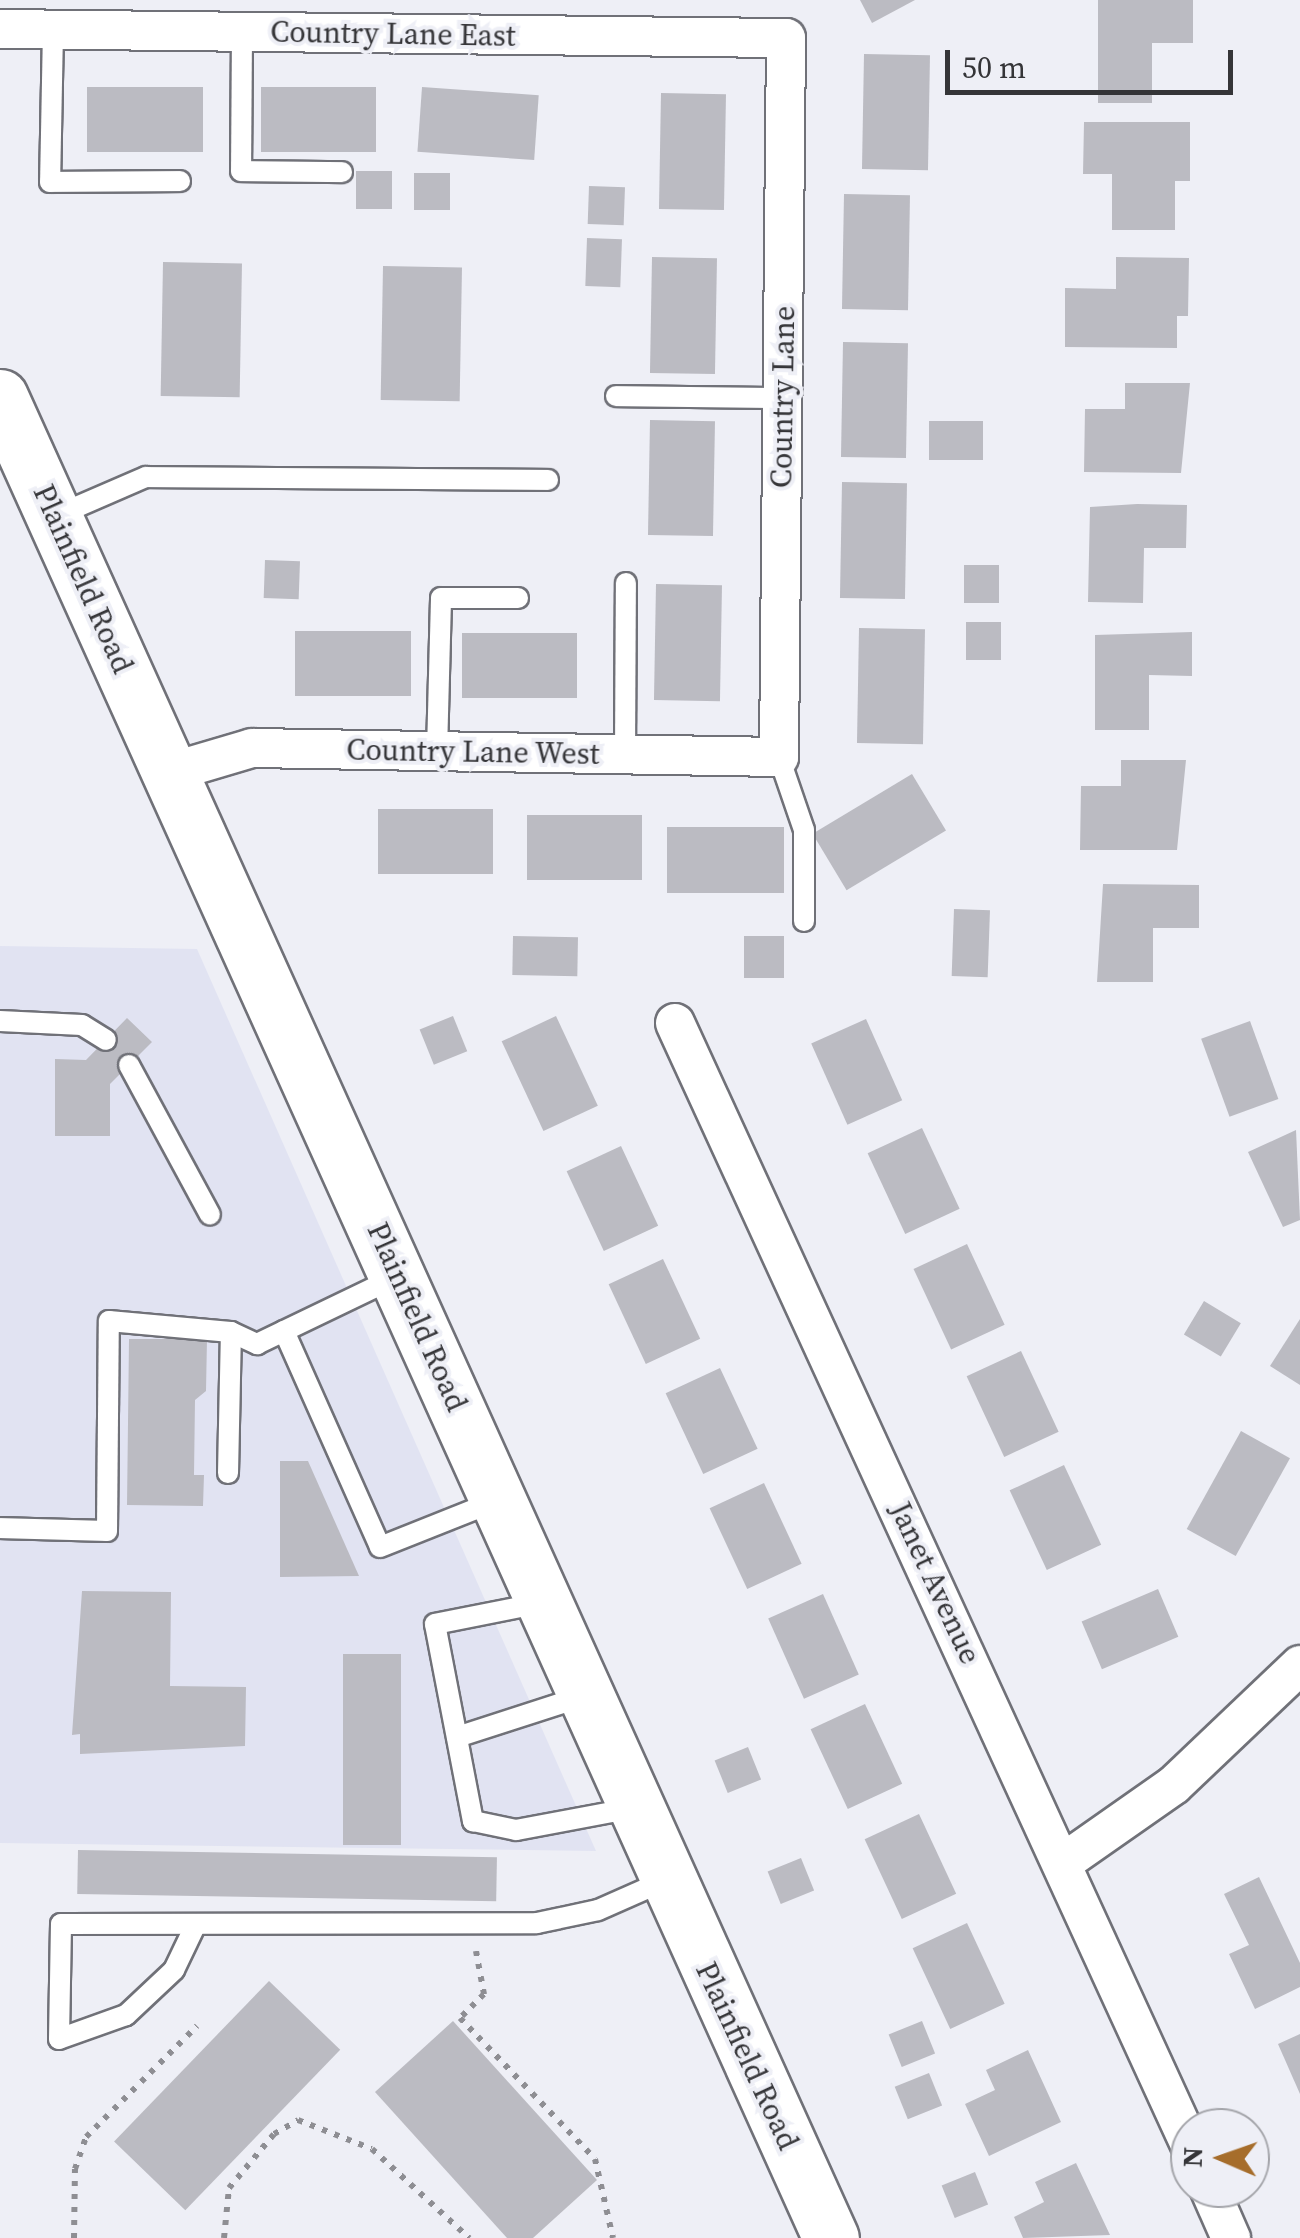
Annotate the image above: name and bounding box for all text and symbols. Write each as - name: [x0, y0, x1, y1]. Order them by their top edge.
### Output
- street label: Country Lane East: [270, 14, 516, 54]
- scale bar: [950, 30, 1238, 92]
- text: 50 m: [962, 47, 1026, 88]
- street label: Country Lane: [763, 306, 803, 488]
- street label: Plainfield Road: [25, 479, 141, 679]
- street label: Country Lane West: [346, 732, 600, 772]
- street label: Plainfield Road: [359, 1217, 475, 1417]
- street label: Janet Avenue: [882, 1496, 988, 1670]
- street label: Plainfield Road: [688, 1956, 806, 2156]
- north arrow: [1170, 2108, 1270, 2208]
- text: N: [1173, 2146, 1211, 2168]

